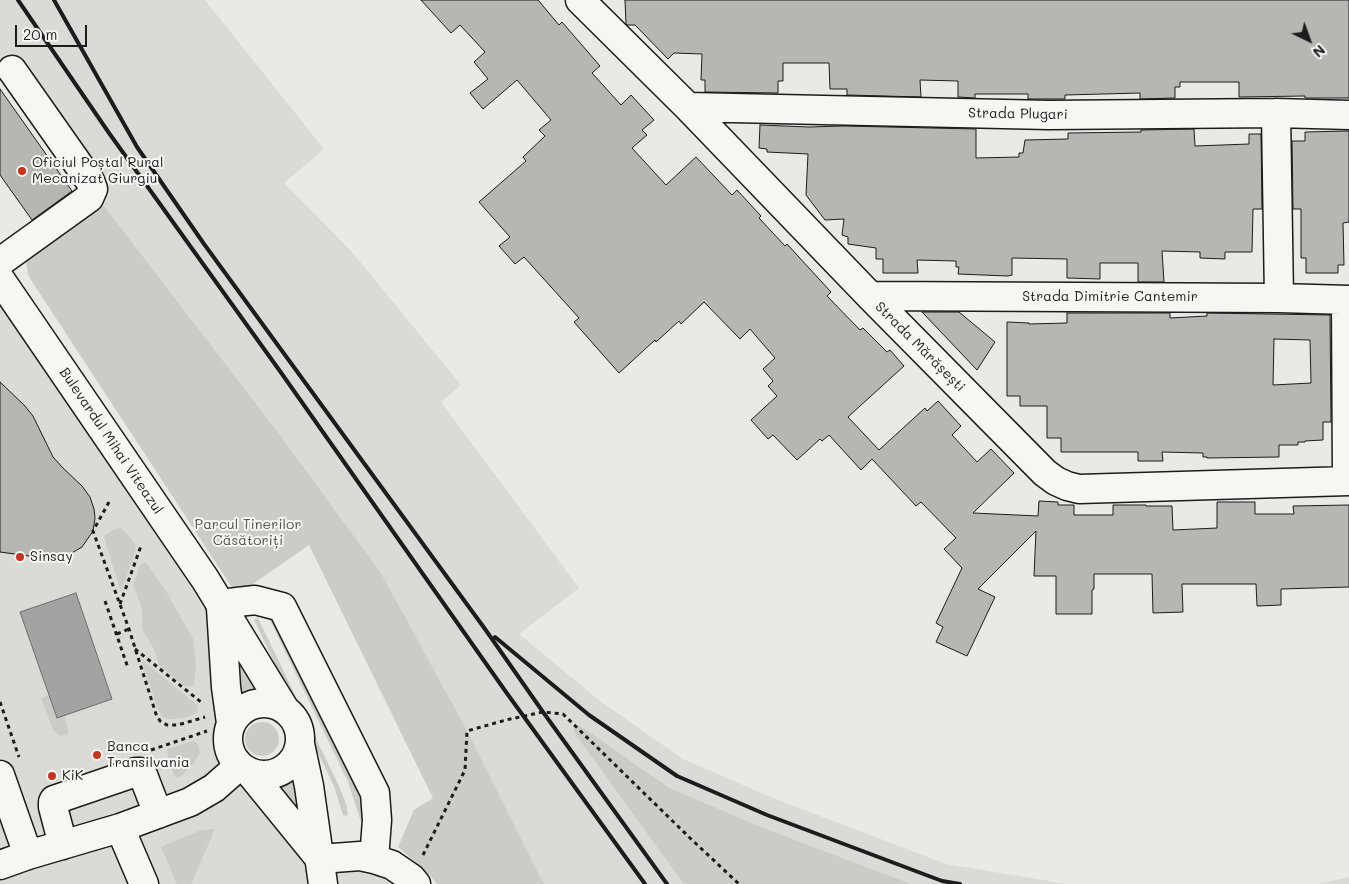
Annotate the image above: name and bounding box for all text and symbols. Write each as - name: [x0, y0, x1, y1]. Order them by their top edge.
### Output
- scale bar: [18, 15, 90, 47]
- north arrow: [1284, 15, 1334, 65]
- text: 20 m: [23, 24, 57, 44]
- text: N: [1309, 41, 1330, 62]
- street label: Strada Plugari: [968, 105, 1068, 123]
- place label: Oficiul Poștal Rural Mecanizat Giurgiu: [32, 155, 163, 188]
- marker: Oficiul Poștal Rural Mecanizat Giurgiu: [16, 165, 28, 177]
- street label: Strada Dimitrie Cantemir: [1022, 289, 1198, 305]
- street label: Strada Mărășești: [871, 298, 969, 396]
- street label: Bulevardul Mihai Viteazul: [56, 365, 166, 517]
- park label: Parcul Tinerilor Căsătoriți: [195, 517, 301, 550]
- place label: Sinsay: [30, 549, 73, 565]
- marker: Sinsay: [14, 551, 26, 563]
- place label: Banca Transilvania: [107, 739, 190, 772]
- marker: Banca Transilvania: [91, 749, 103, 761]
- place label: KiK: [62, 768, 83, 784]
- marker: KiK: [46, 770, 58, 782]

